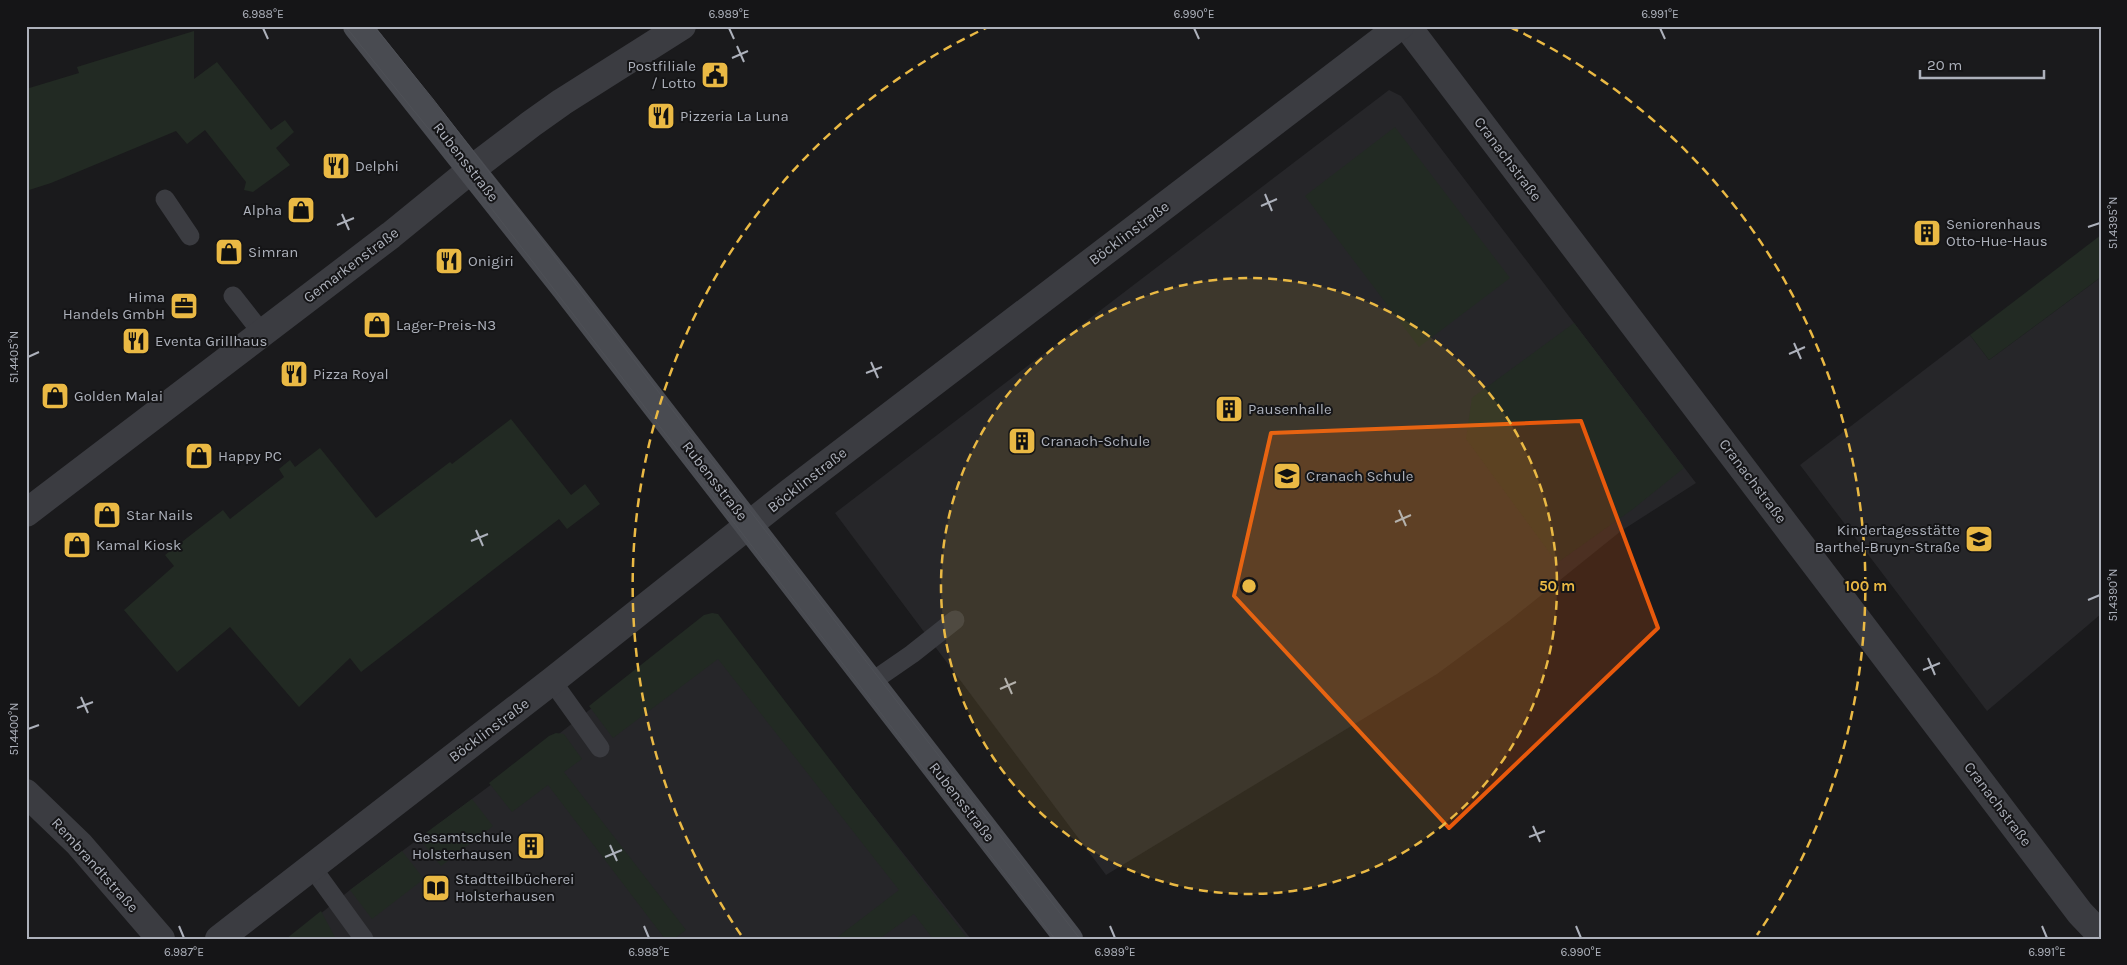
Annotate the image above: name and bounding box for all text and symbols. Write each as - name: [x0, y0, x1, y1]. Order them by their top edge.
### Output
- text: 6.988°E: [242, 7, 284, 21]
- text: 6.989°E: [708, 7, 750, 21]
- text: 6.990°E: [1174, 7, 1214, 21]
- text: 6.991°E: [1641, 7, 1679, 21]
- scale bar: [1920, 48, 2043, 80]
- text: 20 m: [1927, 56, 1962, 74]
- place label: Postfiliale / Lotto: [628, 57, 696, 92]
- public building icon: Postfiliale / Lotto: [700, 60, 730, 90]
- restaurant icon: Pizzeria La Luna: [646, 101, 676, 131]
- place label: Pizzeria La Luna: [680, 107, 789, 125]
- street label: Cranachstraße: [1470, 113, 1546, 205]
- street label: Rubensstraße: [429, 119, 503, 205]
- restaurant icon: Delphi: [321, 151, 351, 181]
- place label: Delphi: [355, 157, 399, 175]
- shop icon: Alpha: [286, 195, 316, 225]
- street label: Böcklinstraße: [1085, 197, 1173, 269]
- text: 51.4395°N: [2106, 197, 2120, 249]
- place label: Alpha: [243, 201, 282, 219]
- place label: Seniorenhaus Otto-Hue-Haus: [1946, 215, 2048, 250]
- building icon: Seniorenhaus Otto-Hue-Haus: [1912, 218, 1942, 248]
- street label: Gemarkenstraße: [300, 223, 402, 307]
- shop icon: Simran: [214, 237, 244, 267]
- place label: Simran: [248, 243, 298, 261]
- restaurant icon: Onigiri: [434, 246, 464, 276]
- place label: Onigiri: [468, 252, 514, 270]
- place label: Hima Handels GmbH: [63, 288, 165, 323]
- office icon: Hima Handels GmbH: [169, 291, 199, 321]
- shop icon: Lager-Preis-N3: [362, 310, 392, 340]
- place label: Lager-Preis-N3: [396, 316, 496, 334]
- restaurant icon: Eventa Grillhaus: [121, 326, 151, 356]
- text: 51.4405°N: [7, 331, 21, 383]
- place label: Eventa Grillhaus: [155, 332, 267, 350]
- restaurant icon: Pizza Royal: [279, 359, 309, 389]
- place label: Pizza Royal: [313, 365, 389, 383]
- shop icon: Golden Malai: [40, 381, 70, 411]
- place label: Golden Malai: [74, 387, 163, 405]
- building icon: Pausenhalle: [1214, 394, 1244, 424]
- place label: Pausenhalle: [1248, 400, 1332, 418]
- building icon: Cranach-Schule: [1007, 426, 1037, 456]
- place label: Cranach-Schule: [1041, 432, 1150, 450]
- street label: Cranachstraße: [1715, 435, 1791, 527]
- street label: Rubensstraße: [678, 438, 752, 524]
- shop icon: Happy PC: [184, 441, 214, 471]
- street label: Böcklinstraße: [764, 443, 850, 517]
- place label: Happy PC: [218, 447, 282, 465]
- school or university icon: Cranach Schule: [1272, 461, 1302, 491]
- place label: Cranach Schule: [1306, 467, 1413, 485]
- shop icon: Star Nails: [92, 500, 122, 530]
- place label: Star Nails: [126, 506, 193, 524]
- place label: Kindertagesstätte Barthel-Bruyn-Straße: [1815, 521, 1960, 556]
- school or university icon: Kindertagesstätte Barthel-Bruyn-Straße: [1964, 524, 1994, 554]
- shop icon: Kamal Kiosk: [62, 530, 92, 560]
- place label: Kamal Kiosk: [96, 536, 182, 554]
- text: 51.4390°N: [2106, 568, 2120, 622]
- centre of rings: [1240, 577, 1258, 595]
- text: 50 m: [1539, 577, 1575, 595]
- text: 100 m: [1845, 577, 1887, 595]
- street label: Böcklinstraße: [445, 694, 533, 766]
- text: 51.4400°N: [7, 703, 21, 755]
- street label: Cranachstraße: [1960, 758, 2036, 850]
- street label: Rubensstraße: [925, 759, 999, 845]
- street label: Rembrandtstraße: [48, 814, 142, 916]
- place label: Gesamtschule Holsterhausen: [412, 828, 512, 863]
- building icon: Gesamtschule Holsterhausen: [516, 831, 546, 861]
- place label: Stadtteilbücherei Holsterhausen: [455, 870, 575, 905]
- library icon: Stadtteilbücherei Holsterhausen: [421, 873, 451, 903]
- text: 6.987°E: [164, 945, 204, 959]
- text: 6.988°E: [628, 945, 670, 959]
- text: 6.989°E: [1094, 945, 1136, 959]
- text: 6.990°E: [1561, 945, 1601, 959]
- text: 6.991°E: [2028, 945, 2066, 959]

